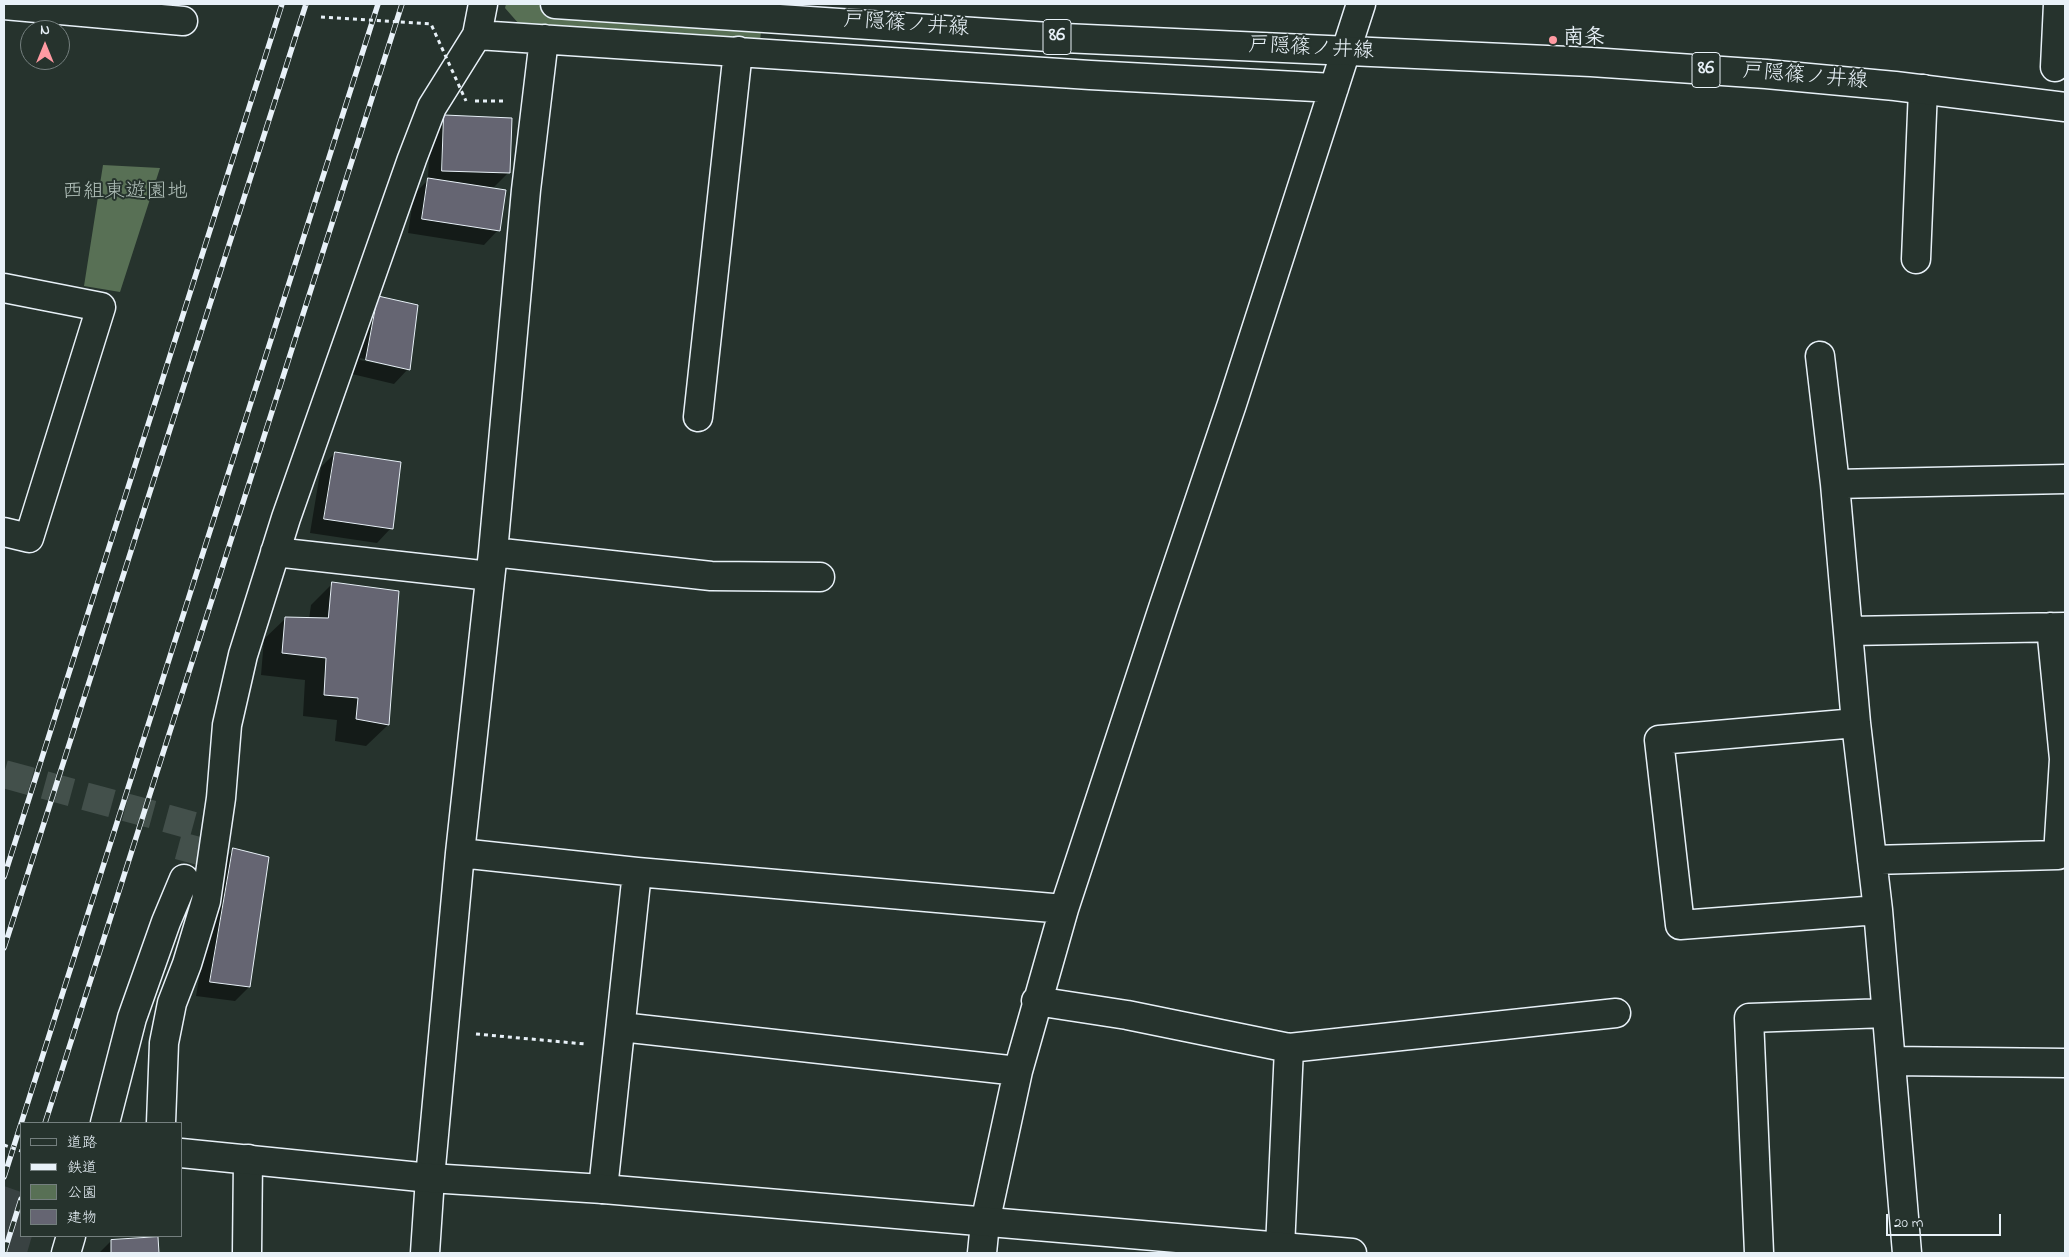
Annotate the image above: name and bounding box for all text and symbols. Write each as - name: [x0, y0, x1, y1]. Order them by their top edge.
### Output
- street label: 戸隠篠ノ井線: [842, 9, 970, 43]
- north arrow: [20, 20, 70, 70]
- text: N: [40, 20, 50, 41]
- road number: 86: [1043, 20, 1071, 54]
- place label: 南条: [1563, 27, 1605, 53]
- street label: 戸隠篠ノ井線: [1247, 34, 1375, 66]
- marker: 南条: [1547, 34, 1559, 46]
- road number: 86: [1692, 52, 1720, 88]
- street label: 戸隠篠ノ井線: [1741, 60, 1869, 96]
- park label: 西組東遊園地: [62, 181, 188, 207]
- legend: [20, 1122, 182, 1237]
- text: 道路: [67, 1132, 97, 1154]
- text: 鉄道: [67, 1157, 97, 1179]
- text: 公園: [67, 1182, 97, 1204]
- scale bar: [1889, 1204, 2004, 1236]
- text: 建物: [67, 1207, 97, 1229]
- text: 20 m: [1894, 1212, 1923, 1234]

